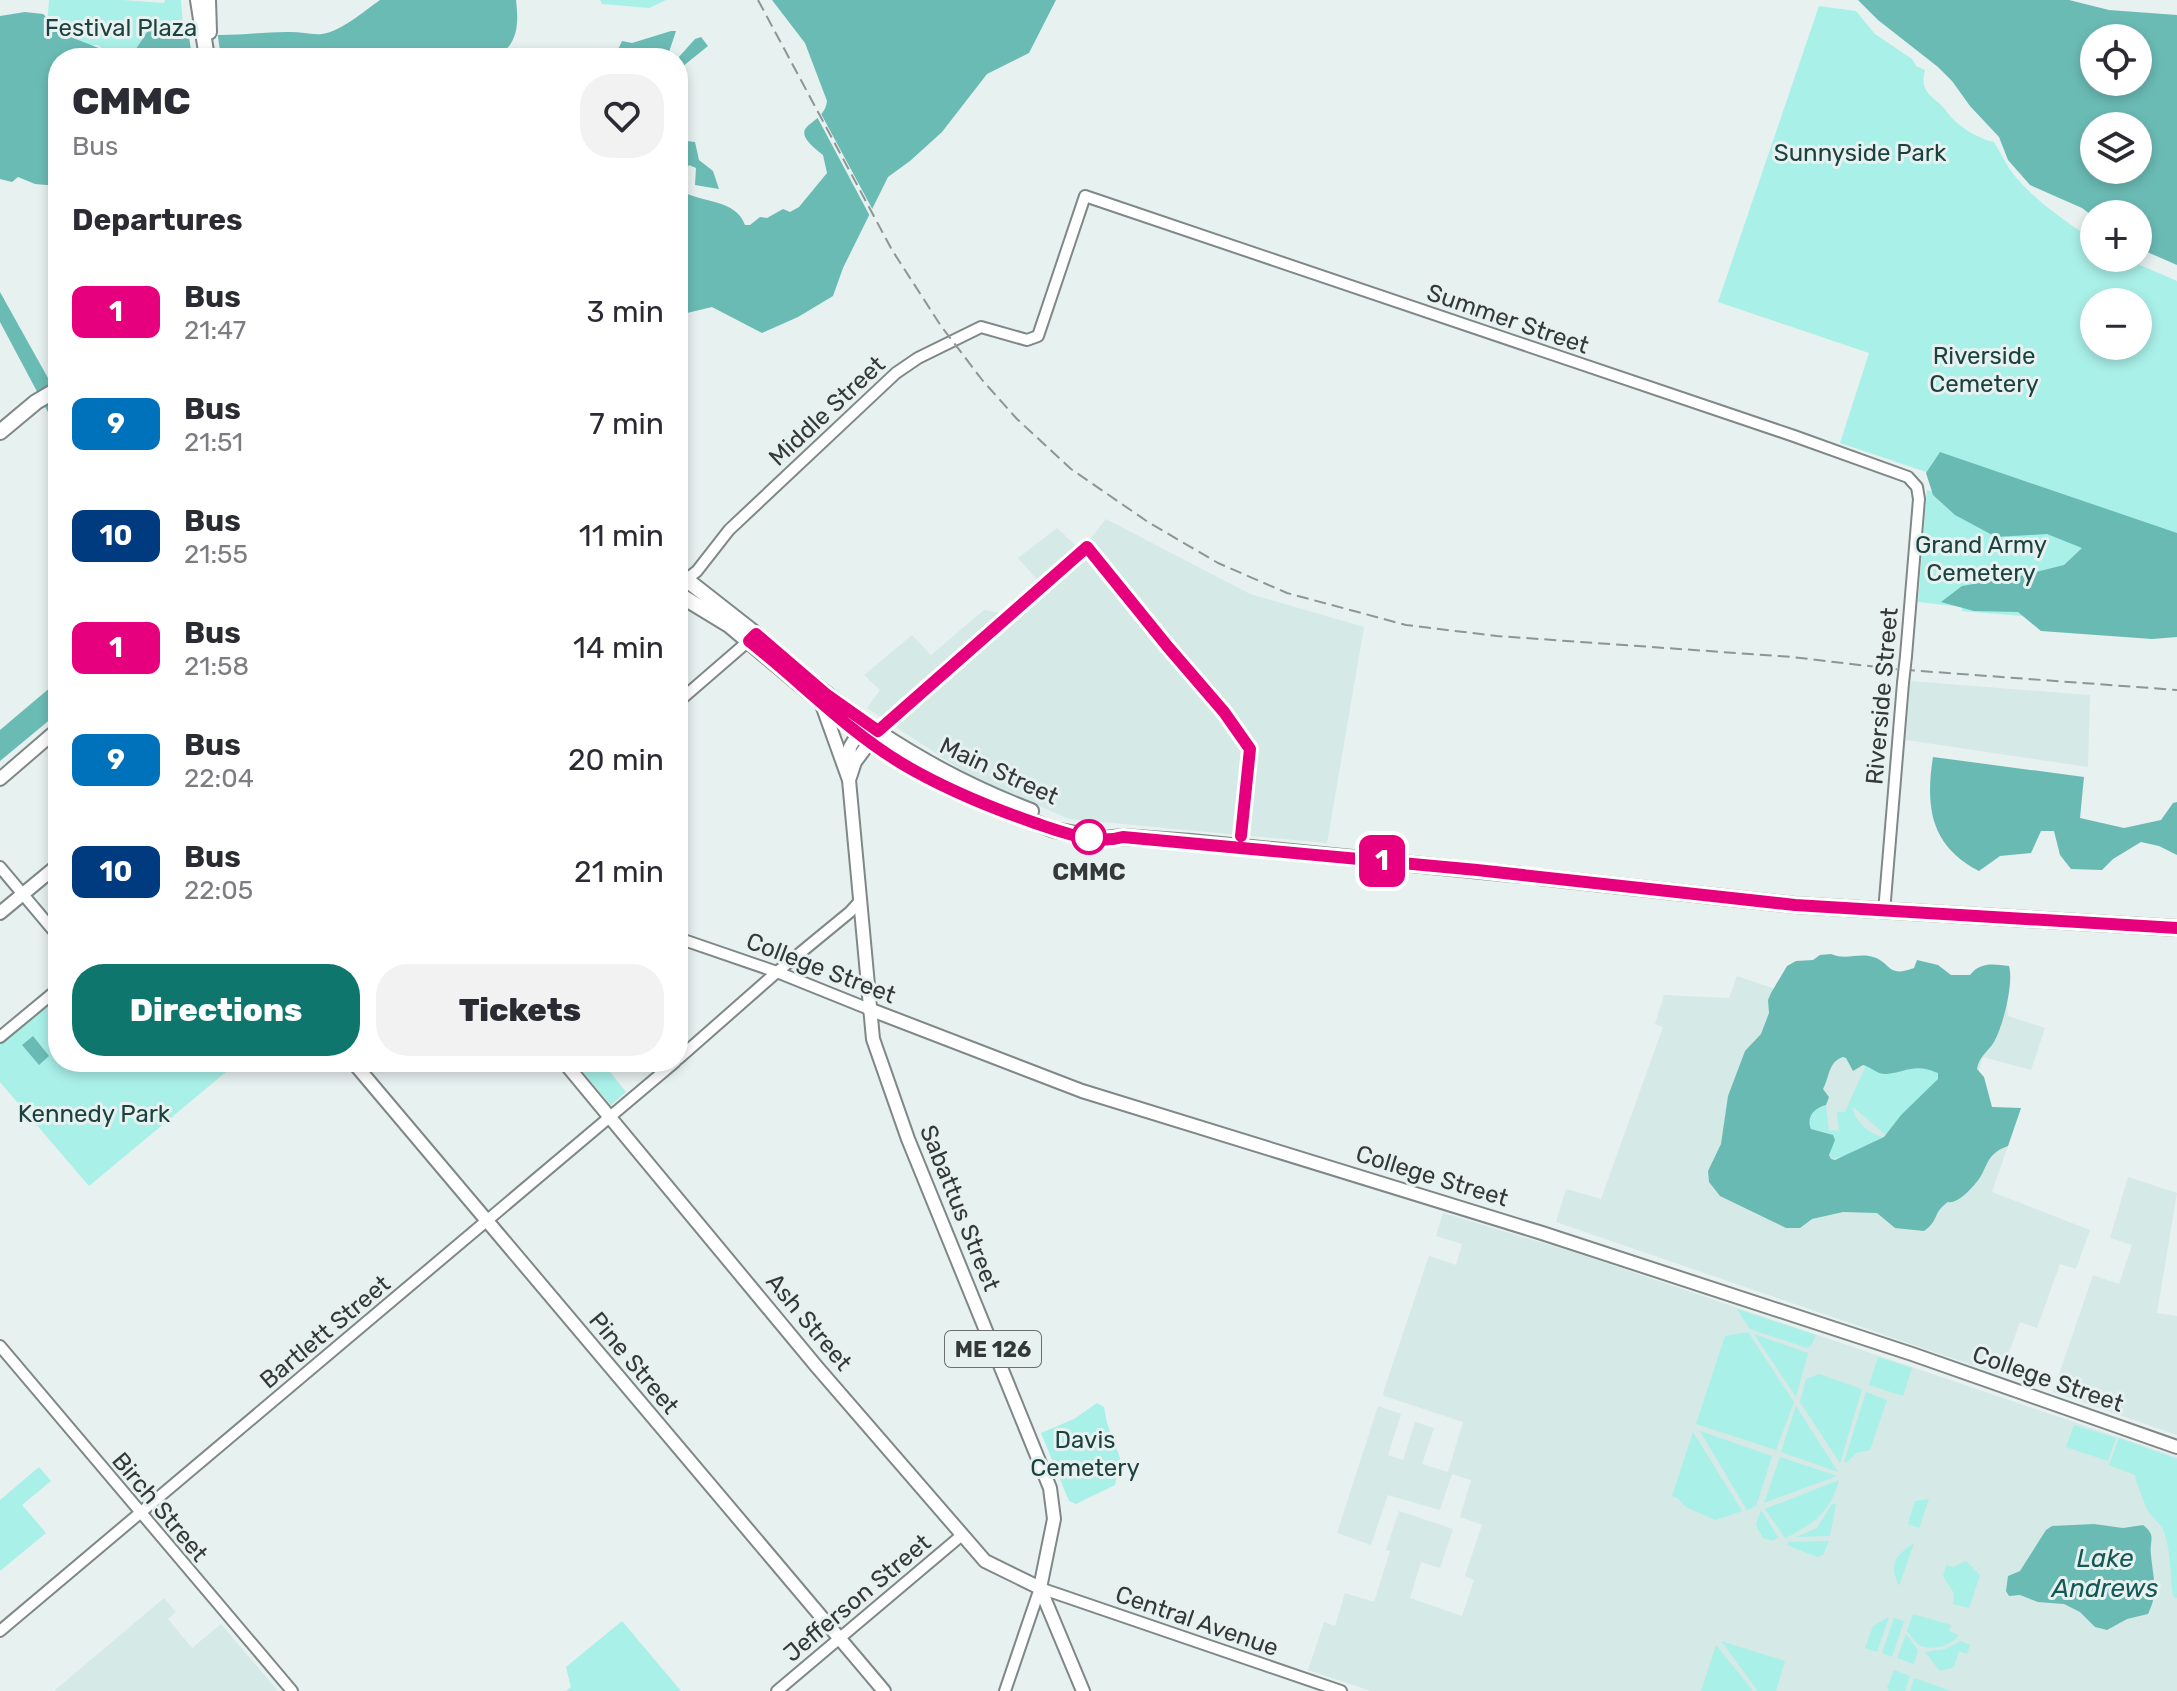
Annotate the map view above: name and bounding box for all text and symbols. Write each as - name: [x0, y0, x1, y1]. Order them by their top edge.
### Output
- park label: Festival Plaza: [45, 14, 197, 42]
- map controls: [2080, 24, 2152, 360]
- button: locate: [2080, 24, 2152, 96]
- button: heart: [580, 74, 664, 158]
- text: CMMC: [72, 78, 191, 124]
- button: layers: [2080, 112, 2152, 184]
- text: Bus: [72, 131, 118, 162]
- park label: Sunnyside Park: [1774, 139, 1947, 167]
- button: +: [2080, 200, 2152, 272]
- text: Departures: [72, 202, 243, 238]
- street label: Summer Street: [1423, 278, 1593, 360]
- text: Bus: [184, 279, 241, 315]
- button: −: [2080, 288, 2152, 360]
- text: 3 min: [587, 294, 664, 330]
- text: 1: [109, 295, 123, 328]
- text: 21:47: [184, 315, 246, 346]
- park label: Riverside Cemetery: [1929, 342, 2039, 398]
- street label: Middle Street: [763, 350, 891, 472]
- text: Bus: [184, 391, 241, 427]
- text: 7 min: [589, 406, 664, 442]
- text: 9: [107, 407, 125, 440]
- text: 21:51: [184, 427, 243, 458]
- text: Bus: [184, 503, 241, 539]
- text: 11 min: [579, 518, 664, 554]
- text: 10: [100, 519, 132, 552]
- park label: Grand Army Cemetery: [1915, 531, 2047, 587]
- text: 21:55: [184, 539, 248, 570]
- street label: Riverside Street: [1860, 606, 1904, 786]
- text: Bus: [184, 615, 241, 651]
- text: 14 min: [573, 630, 664, 666]
- text: 1: [109, 631, 123, 664]
- text: 21:58: [184, 651, 249, 682]
- text: Bus: [184, 727, 241, 763]
- street label: Main Street: [935, 731, 1063, 811]
- text: 20 min: [568, 742, 664, 778]
- text: 9: [107, 743, 125, 776]
- text: 22:04: [184, 763, 254, 794]
- marker: CMMC: [1072, 820, 1106, 854]
- line badge: 1: [1356, 835, 1408, 887]
- text: Bus: [184, 839, 241, 875]
- text: 1: [1375, 844, 1389, 877]
- text: 21 min: [574, 854, 664, 890]
- text: 10: [100, 855, 132, 888]
- place label: CMMC: [1052, 858, 1126, 886]
- text: 22:05: [184, 875, 253, 906]
- street label: College Street: [742, 927, 900, 1009]
- button: Directions: [72, 964, 360, 1056]
- button: Tickets: [376, 964, 664, 1056]
- park label: Kennedy Park: [18, 1100, 171, 1128]
- street label: Sabattus Street: [914, 1121, 1006, 1295]
- street label: College Street: [1352, 1140, 1512, 1212]
- street label: Ash Street: [760, 1268, 858, 1376]
- street label: Bartlett Street: [254, 1270, 396, 1394]
- street label: Pine Street: [583, 1306, 685, 1420]
- road number: ME 126: [945, 1331, 1041, 1367]
- street label: College Street: [1969, 1340, 2127, 1418]
- park label: Davis Cemetery: [1030, 1426, 1140, 1482]
- street label: Birch Street: [106, 1447, 214, 1567]
- street label: Jefferson Street: [778, 1528, 936, 1668]
- water label: Lake Andrews: [2050, 1543, 2158, 1604]
- street label: Central Avenue: [1112, 1580, 1282, 1662]

